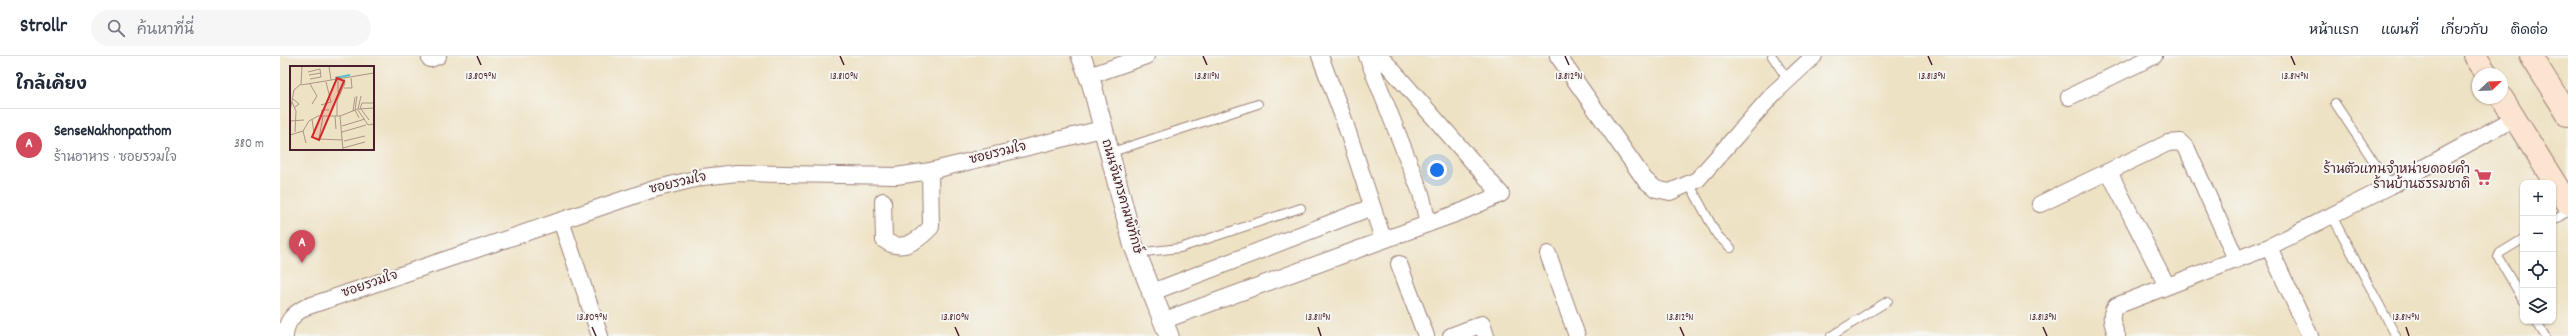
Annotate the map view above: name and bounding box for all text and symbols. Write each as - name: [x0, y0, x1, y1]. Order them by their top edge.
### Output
- search box: [91, 10, 371, 46]
- text: Strollr: [20, 14, 67, 41]
- icon: search: [105, 17, 127, 39]
- text: ค้นหาที่นี่: [137, 20, 194, 42]
- text: หน้าแรก: [2309, 21, 2359, 41]
- text: แผนที่: [2381, 21, 2419, 41]
- text: เกี่ยวกับ: [2441, 21, 2488, 41]
- text: ติดต่อ: [2510, 21, 2548, 41]
- inset map: [290, 66, 374, 150]
- north arrow: [2472, 68, 2508, 104]
- text: 13.809°N: [466, 70, 496, 84]
- text: 13.810°N: [830, 70, 858, 84]
- text: 13.811°N: [1195, 70, 1219, 84]
- text: 13.812°N: [1555, 70, 1583, 84]
- text: 13.813°N: [1918, 70, 1946, 84]
- text: 13.814°N: [2282, 70, 2308, 84]
- text: ใกล้เคียง: [16, 74, 87, 98]
- text: SenseNakhonpathom: [54, 121, 171, 143]
- text: A: [25, 135, 33, 154]
- text: 380 m: [234, 135, 264, 154]
- street label: ซอยรวมใจ: [967, 136, 1028, 170]
- street label: ถนนจันทรคามพิทักษ์: [1095, 137, 1149, 257]
- text: ร้านอาหาร · ซอยรวมใจ: [54, 149, 177, 168]
- your location: [1427, 160, 1447, 180]
- place label: ร้านตัวแทนจำหน่ายดอยคำ ร้านบ้านธรรมชาติ: [2324, 160, 2470, 195]
- street label: ซอยรวมใจ: [647, 166, 708, 200]
- supermarket icon: ร้านตัวแทนจำหน่ายดอยคำ ร้านบ้านธรรมชาติ: [2473, 167, 2493, 187]
- map controls: [2520, 180, 2556, 324]
- button: +: [2520, 180, 2556, 216]
- button: −: [2520, 216, 2556, 252]
- pin: A: [289, 230, 315, 263]
- button: locate: [2520, 252, 2556, 288]
- street label: ซอยรวมใจ: [339, 265, 401, 303]
- button: layers: [2520, 288, 2556, 324]
- text: 13.809°N: [577, 311, 607, 325]
- text: 13.810°N: [941, 311, 969, 325]
- text: 13.811°N: [1306, 311, 1330, 325]
- text: 13.812°N: [1666, 311, 1694, 325]
- text: 13.813°N: [2029, 311, 2057, 325]
- text: 13.814°N: [2393, 311, 2419, 325]

